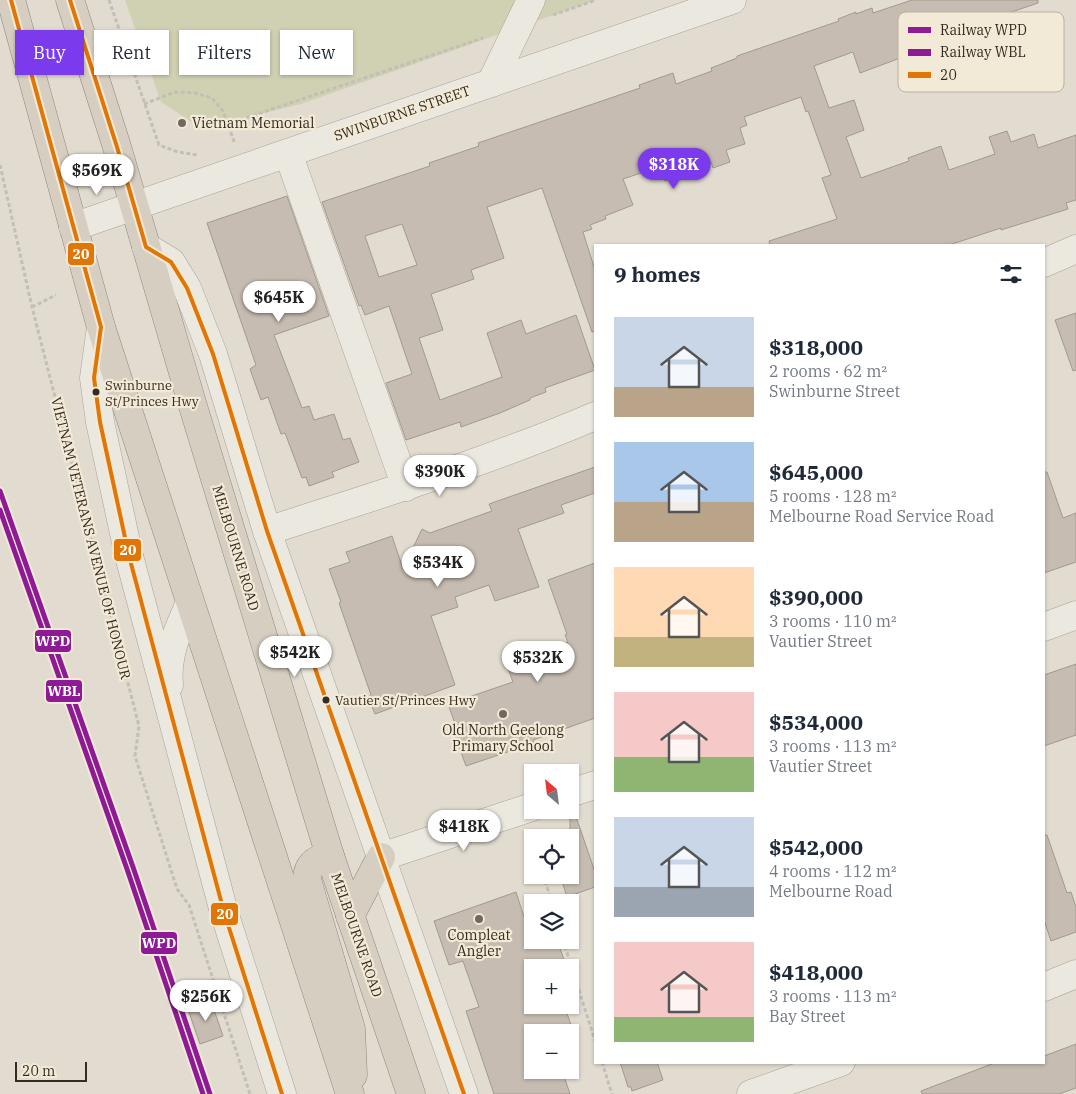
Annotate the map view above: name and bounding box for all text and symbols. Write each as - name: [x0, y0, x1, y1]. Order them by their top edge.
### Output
- legend: [898, 12, 1064, 92]
- text: Railway WPD: [940, 21, 1027, 39]
- chip: Buy: [15, 30, 84, 75]
- chip: Rent: [94, 30, 169, 75]
- chip: Filters: [179, 30, 270, 75]
- chip: New: [280, 30, 353, 75]
- text: Railway WBL: [940, 43, 1026, 61]
- text: 20: [940, 66, 957, 84]
- street label: SWINBURNE STREET: [331, 81, 473, 145]
- place label: Vietnam Memorial: [192, 114, 314, 132]
- marker: Vietnam Memorial: [176, 117, 188, 129]
- pin: $318K: [639, 148, 709, 190]
- pin: $569K: [62, 154, 132, 196]
- text: $318K: [649, 154, 699, 174]
- text: $569K: [72, 160, 122, 180]
- line badge: 20: [67, 242, 95, 266]
- text: 20: [73, 245, 89, 263]
- text: 9 homes: [614, 260, 700, 288]
- icon: filters: [997, 260, 1025, 288]
- pin: $645K: [244, 280, 314, 323]
- text: $645K: [254, 287, 304, 307]
- text: $318,000: [769, 333, 863, 361]
- icon: home: [654, 337, 714, 397]
- text: 2 rooms · 62 m²: [769, 361, 887, 381]
- place label: Swinburne St/Princes Hwy: [105, 377, 199, 410]
- text: Swinburne Street: [769, 381, 900, 401]
- marker: Swinburne St/Princes Hwy: [91, 387, 101, 397]
- street label: VIETNAM VETERANS AVENUE OF HONOUR: [47, 395, 135, 682]
- pin: $390K: [405, 454, 475, 497]
- text: $645,000: [769, 458, 863, 486]
- text: $390K: [415, 461, 465, 481]
- icon: home: [654, 462, 714, 522]
- street label: MELBOURNE ROAD: [208, 483, 264, 613]
- text: 5 rooms · 128 m²: [769, 486, 897, 506]
- text: Melbourne Road Service Road: [769, 506, 994, 526]
- line badge: 20: [113, 538, 142, 562]
- text: 20: [120, 541, 136, 559]
- pin: $534K: [403, 546, 473, 588]
- text: $534K: [413, 552, 463, 572]
- text: $390,000: [769, 583, 863, 611]
- icon: home: [654, 587, 714, 647]
- text: 3 rooms · 110 m²: [769, 611, 897, 631]
- line badge: WPD: [34, 629, 72, 653]
- text: Vautier Street: [769, 631, 872, 651]
- text: WPD: [36, 632, 70, 650]
- pin: $542K: [260, 636, 330, 678]
- pin: $532K: [503, 640, 573, 683]
- text: $542K: [270, 642, 320, 662]
- text: $532K: [513, 647, 563, 667]
- line badge: WBL: [45, 679, 83, 703]
- text: WBL: [48, 682, 81, 700]
- place label: Vautier St/Princes Hwy: [335, 692, 476, 709]
- marker: Vautier St/Princes Hwy: [321, 695, 331, 705]
- marker: Old North Geelong Primary School: [497, 708, 509, 720]
- text: $534,000: [769, 708, 863, 736]
- icon: home: [654, 712, 714, 772]
- place label: Old North Geelong Primary School: [442, 721, 564, 755]
- text: 3 rooms · 113 m²: [769, 736, 897, 756]
- text: Vautier Street: [769, 756, 872, 776]
- north arrow: [524, 764, 579, 819]
- map controls: [524, 764, 579, 1079]
- pin: $418K: [429, 810, 499, 852]
- text: $418K: [439, 816, 489, 836]
- button: locate: [524, 829, 579, 884]
- text: $542,000: [769, 833, 863, 861]
- icon: home: [654, 837, 714, 897]
- text: 4 rooms · 112 m²: [769, 861, 897, 881]
- street label: MELBOURNE ROAD: [327, 871, 387, 1000]
- text: Melbourne Road: [769, 881, 893, 901]
- button: layers: [524, 894, 579, 949]
- line badge: 20: [210, 902, 239, 926]
- text: 20: [217, 905, 233, 923]
- marker: Compleat Angler: [473, 913, 485, 925]
- place label: Compleat Angler: [447, 926, 511, 960]
- line badge: WPD: [140, 931, 178, 955]
- text: WPD: [142, 934, 176, 952]
- text: $418,000: [769, 958, 863, 986]
- button: +: [524, 959, 579, 1014]
- icon: home: [654, 962, 714, 1022]
- pin: $256K: [171, 980, 241, 1022]
- text: $256K: [181, 986, 231, 1006]
- text: 3 rooms · 113 m²: [769, 986, 897, 1006]
- text: Bay Street: [769, 1006, 846, 1026]
- button: −: [524, 1024, 579, 1079]
- scale bar: [15, 1059, 88, 1082]
- text: 20 m: [22, 1062, 55, 1080]

